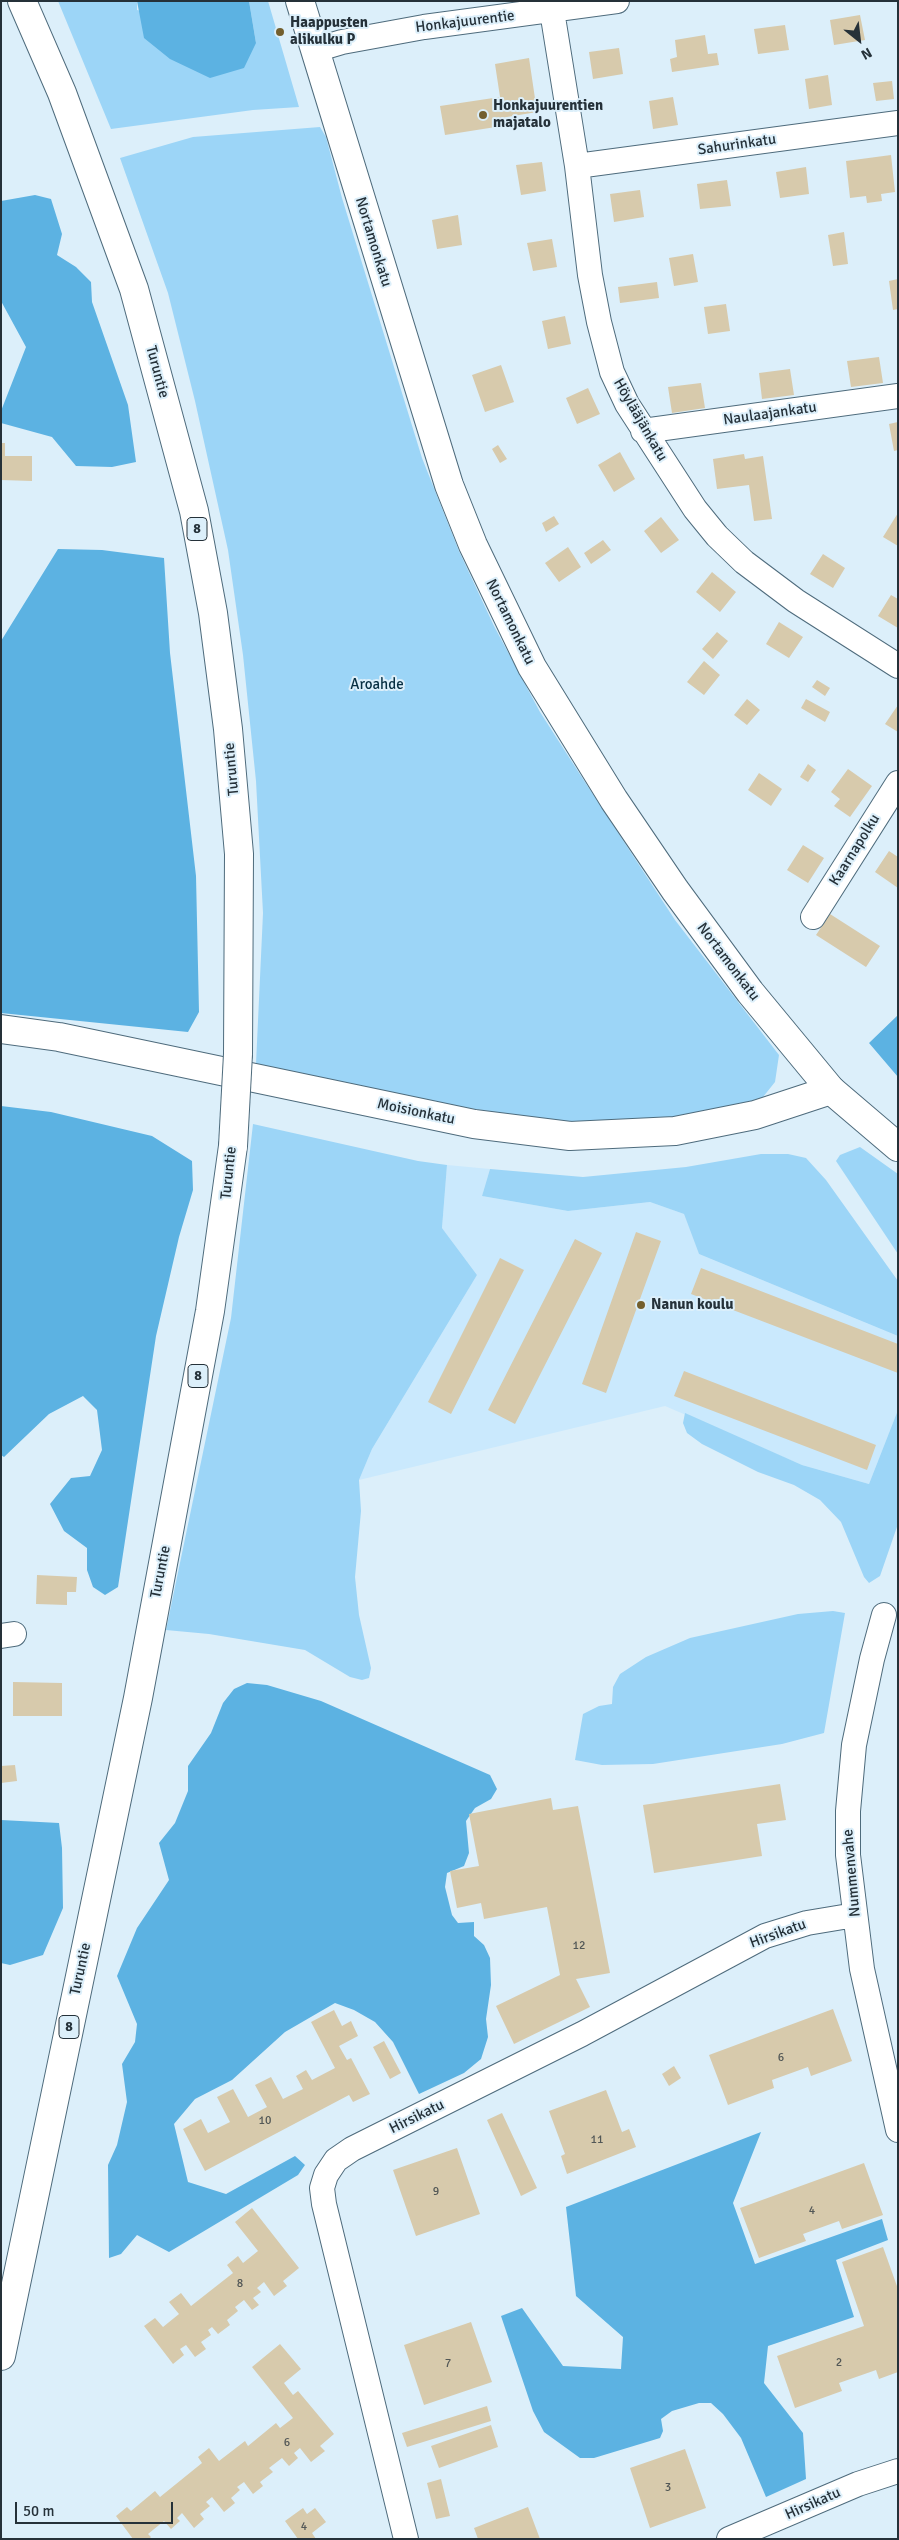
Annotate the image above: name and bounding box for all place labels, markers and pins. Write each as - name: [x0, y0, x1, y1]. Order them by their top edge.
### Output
- place label: Haappusten alikulku P: [290, 14, 368, 49]
- marker: Haappusten alikulku P: [274, 26, 286, 38]
- place label: Honkajuurentien majatalo: [493, 97, 603, 132]
- marker: Honkajuurentien majatalo: [477, 109, 489, 121]
- place label: Nanun koulu: [651, 1296, 733, 1314]
- marker: Nanun koulu: [635, 1299, 647, 1311]

